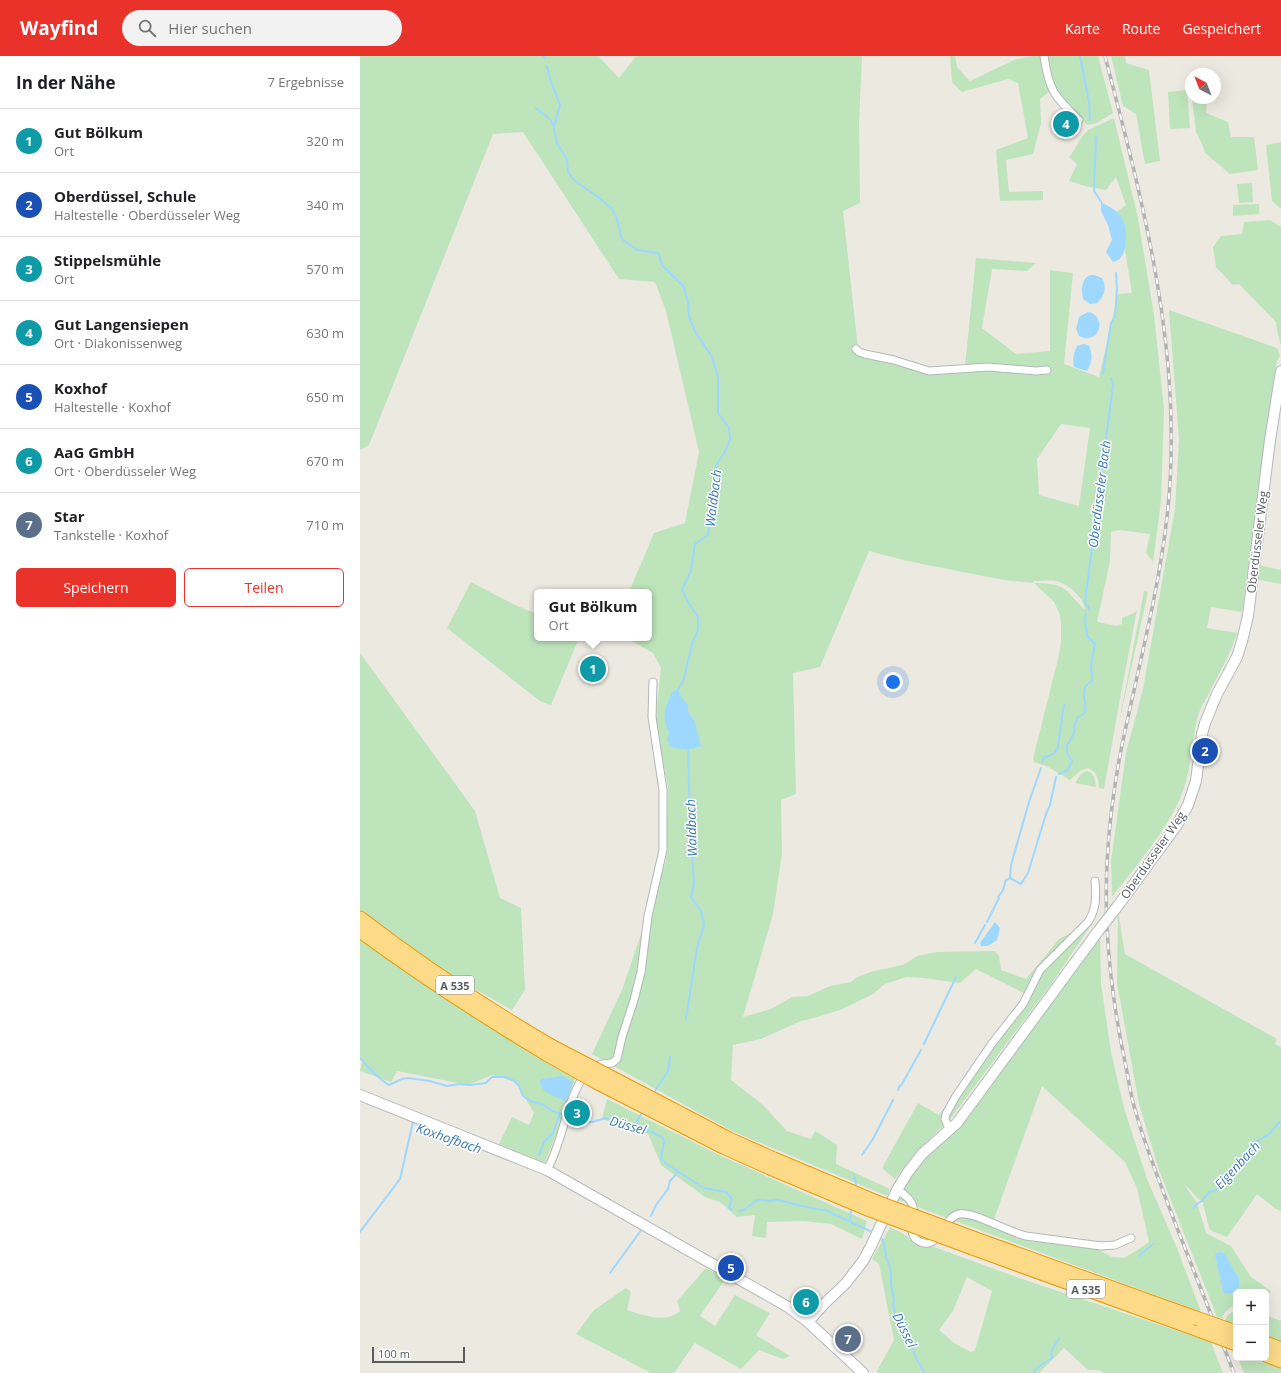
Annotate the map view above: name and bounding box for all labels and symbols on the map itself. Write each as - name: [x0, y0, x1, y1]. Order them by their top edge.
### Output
- north arrow: [1185, 68, 1221, 104]
- pin: 4: [1053, 109, 1079, 139]
- water label: Oberdüsseler Bach: [1083, 439, 1115, 549]
- water label: Waldbach: [701, 468, 725, 528]
- street label: Oberdüsseler Weg: [1242, 489, 1272, 594]
- pin: 1: [580, 654, 606, 684]
- your location: [883, 672, 903, 692]
- pin: 2: [1192, 736, 1218, 766]
- water label: Waldbach: [681, 799, 701, 857]
- street label: Oberdüsseler Weg: [1116, 807, 1190, 902]
- road number: A 535: [436, 976, 474, 994]
- pin: 3: [564, 1098, 590, 1128]
- water label: Düssel: [608, 1111, 649, 1139]
- water label: Koxhofbach: [414, 1118, 484, 1158]
- water label: Eigenbach: [1210, 1137, 1264, 1193]
- pin: 5: [718, 1253, 744, 1283]
- road number: A 535: [1067, 1280, 1105, 1298]
- pin: 6: [793, 1287, 819, 1317]
- water label: Düssel: [889, 1309, 922, 1351]
- pin: 7: [835, 1324, 861, 1354]
- scale bar: [372, 1345, 465, 1364]

